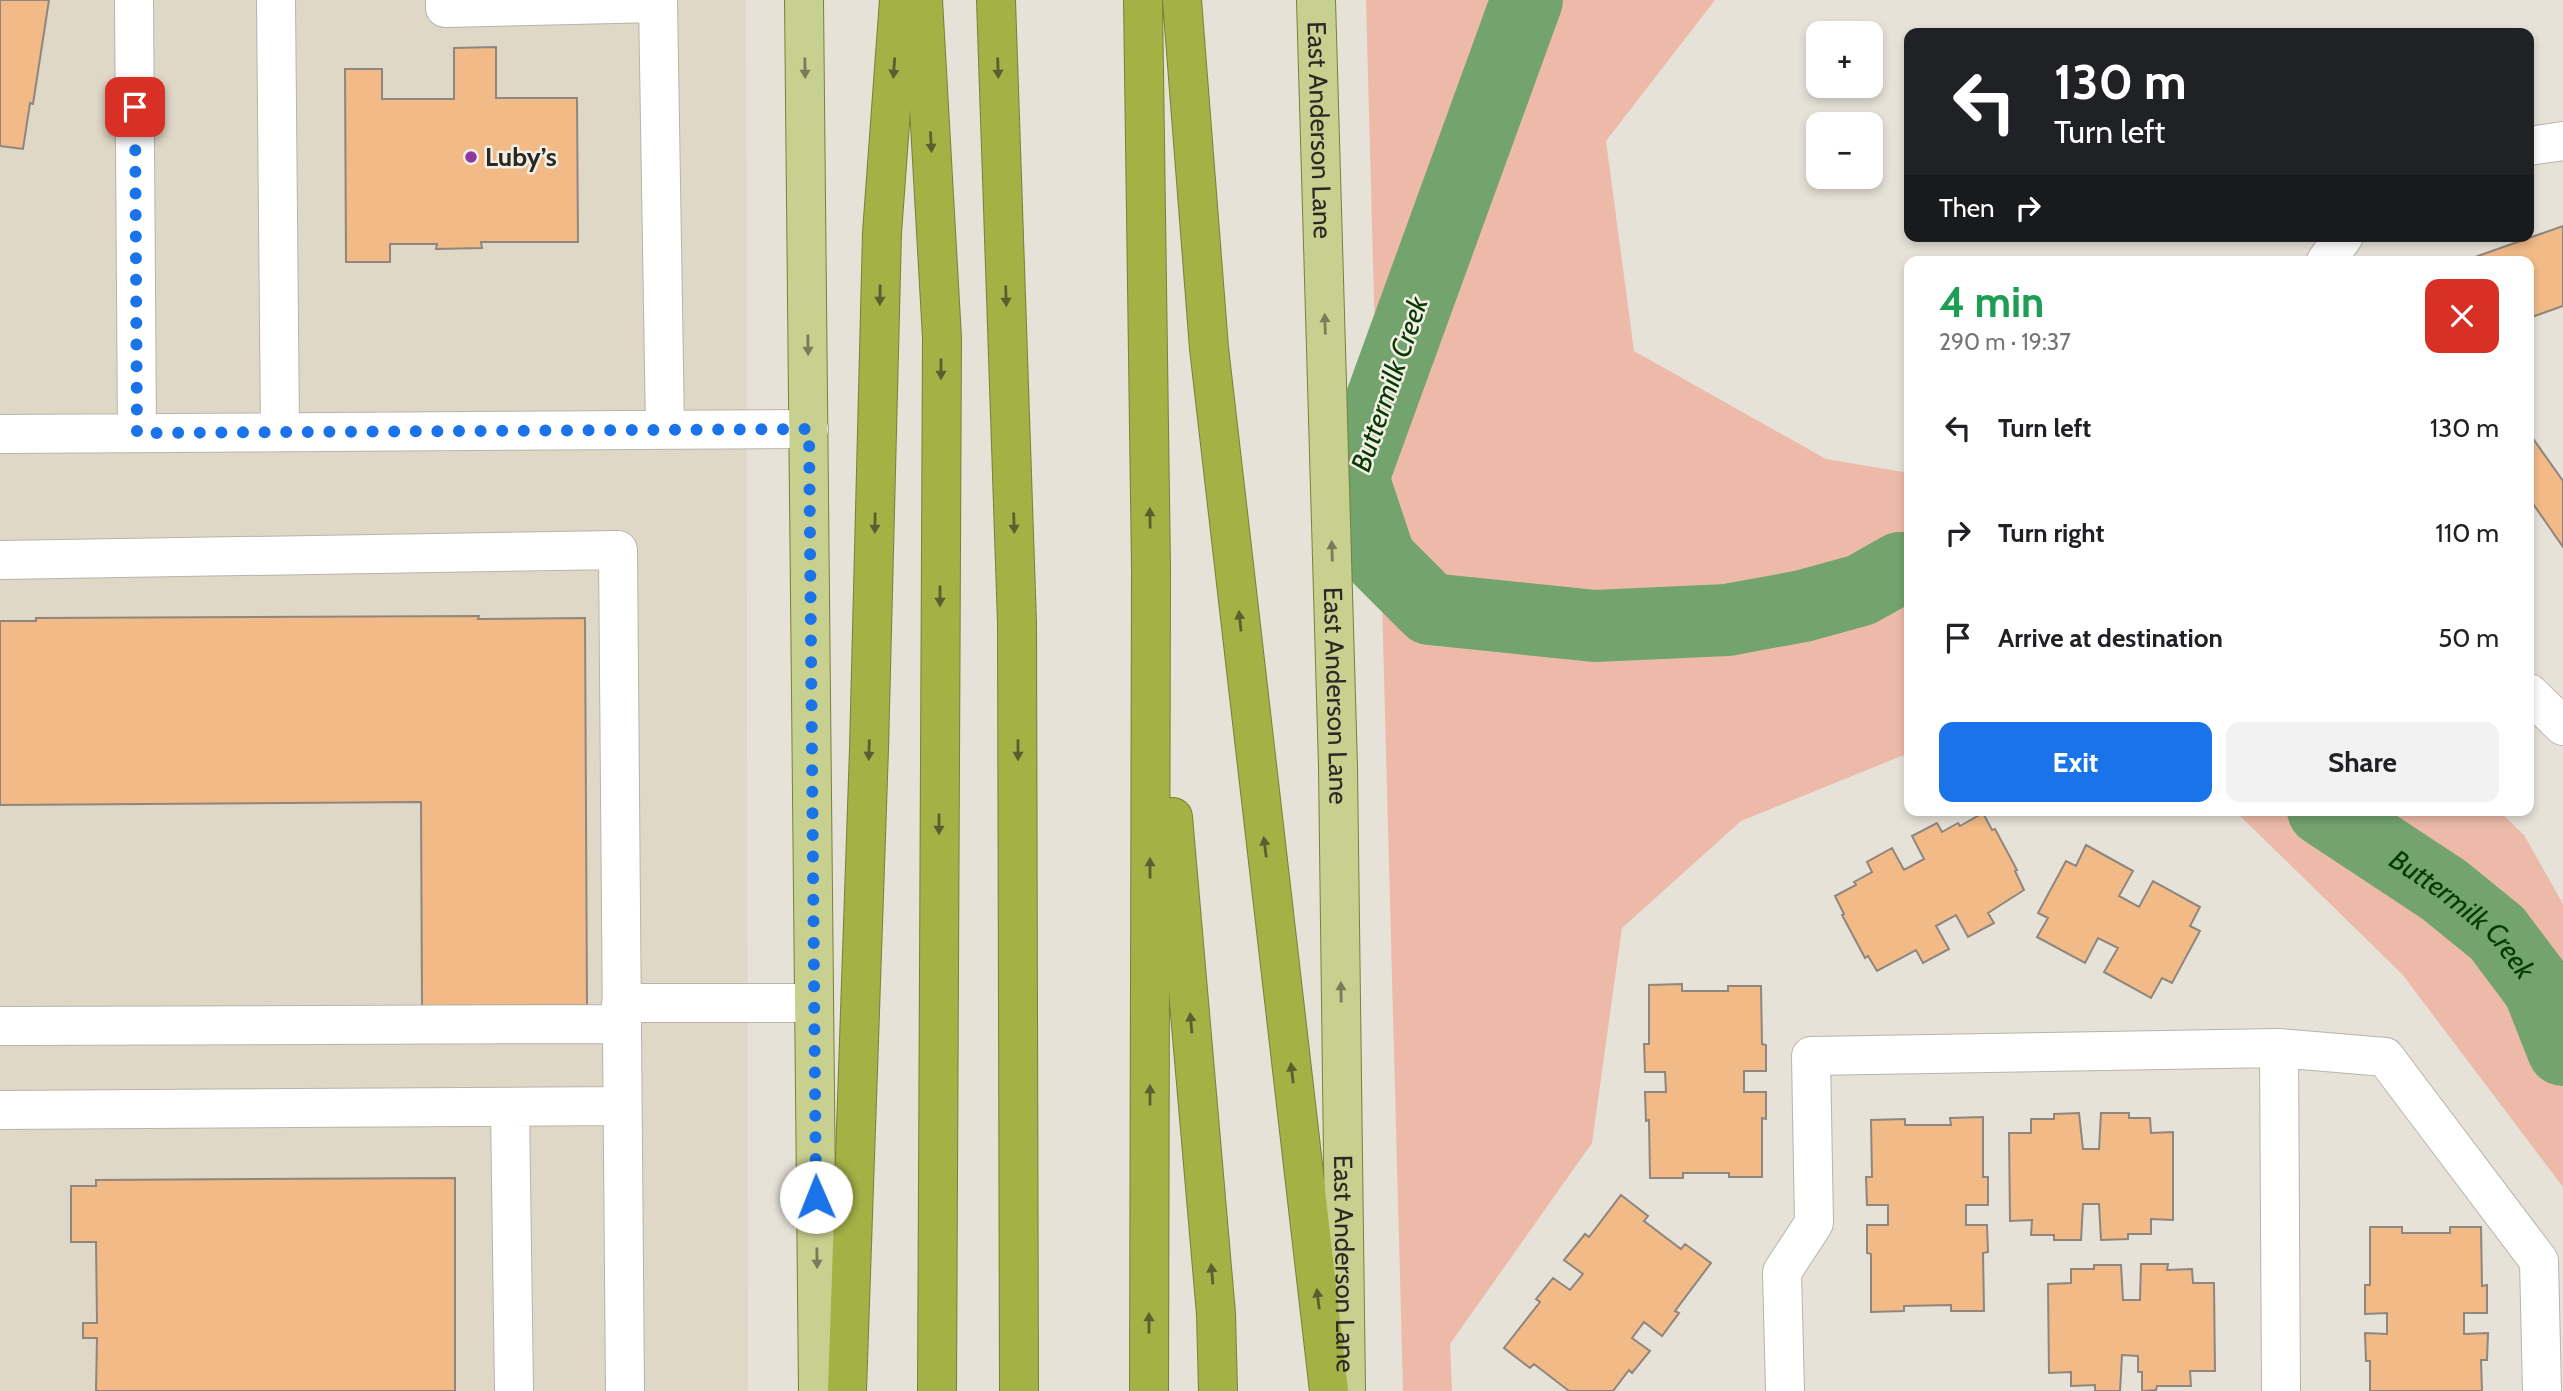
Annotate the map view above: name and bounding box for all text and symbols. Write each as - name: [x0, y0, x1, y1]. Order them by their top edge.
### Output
- street label: East Anderson Lane: [1301, 21, 1339, 239]
- map controls: [1806, 21, 1883, 189]
- button: +: [1806, 21, 1883, 98]
- text: 130 m: [2054, 52, 2187, 111]
- icon: left: [1939, 56, 2030, 147]
- one-way arrow: [799, 57, 811, 79]
- one-way arrow: [888, 57, 899, 79]
- one-way arrow: [993, 57, 1004, 79]
- pin: [105, 77, 165, 137]
- icon: arrive: [116, 88, 154, 126]
- button: −: [1806, 112, 1883, 189]
- text: Turn left: [2054, 112, 2165, 151]
- one-way arrow: [926, 131, 937, 153]
- place label: Luby’s: [485, 141, 557, 173]
- marker: Luby’s: [463, 149, 479, 165]
- icon: right: [2009, 189, 2047, 227]
- text: Then: [1939, 192, 1995, 224]
- text: 4 min: [1939, 276, 2044, 328]
- button: close: [2425, 279, 2499, 353]
- one-way arrow: [875, 284, 886, 306]
- one-way arrow: [1001, 285, 1012, 307]
- water label: Buttermilk Creek: [1343, 291, 1435, 476]
- one-way arrow: [1320, 313, 1331, 335]
- text: 290 m · 19:37: [1939, 328, 2071, 356]
- one-way arrow: [802, 334, 814, 356]
- one-way arrow: [935, 358, 947, 380]
- icon: left: [1939, 409, 1977, 447]
- text: Turn left: [1998, 412, 2091, 444]
- text: 130 m: [2430, 412, 2499, 444]
- one-way arrow: [1144, 507, 1156, 529]
- one-way arrow: [869, 512, 881, 534]
- one-way arrow: [1008, 512, 1020, 534]
- icon: right: [1939, 514, 1977, 552]
- text: Turn right: [1998, 517, 2104, 549]
- text: 110 m: [2435, 517, 2499, 549]
- one-way arrow: [1326, 540, 1337, 562]
- one-way arrow: [934, 586, 946, 608]
- street label: East Anderson Lane: [1317, 586, 1354, 805]
- one-way arrow: [1234, 610, 1245, 632]
- icon: arrive: [1939, 619, 1977, 657]
- text: Arrive at destination: [1998, 622, 2223, 654]
- text: 50 m: [2438, 622, 2499, 654]
- button: Exit: [1939, 722, 2212, 802]
- button: Share: [2226, 722, 2499, 802]
- one-way arrow: [864, 739, 875, 761]
- one-way arrow: [1012, 740, 1024, 762]
- one-way arrow: [933, 813, 945, 835]
- one-way arrow: [1260, 836, 1271, 858]
- water label: Buttermilk Creek: [2384, 842, 2543, 986]
- one-way arrow: [1144, 857, 1156, 879]
- one-way arrow: [1335, 980, 1346, 1002]
- one-way arrow: [1185, 1012, 1196, 1034]
- one-way arrow: [1286, 1062, 1297, 1084]
- one-way arrow: [1144, 1084, 1156, 1106]
- street label: East Anderson Lane: [1327, 1155, 1362, 1373]
- position arrow: [779, 1160, 853, 1234]
- one-way arrow: [811, 1247, 823, 1269]
- one-way arrow: [1206, 1263, 1217, 1285]
- one-way arrow: [1312, 1288, 1323, 1310]
- one-way arrow: [1143, 1312, 1155, 1334]

